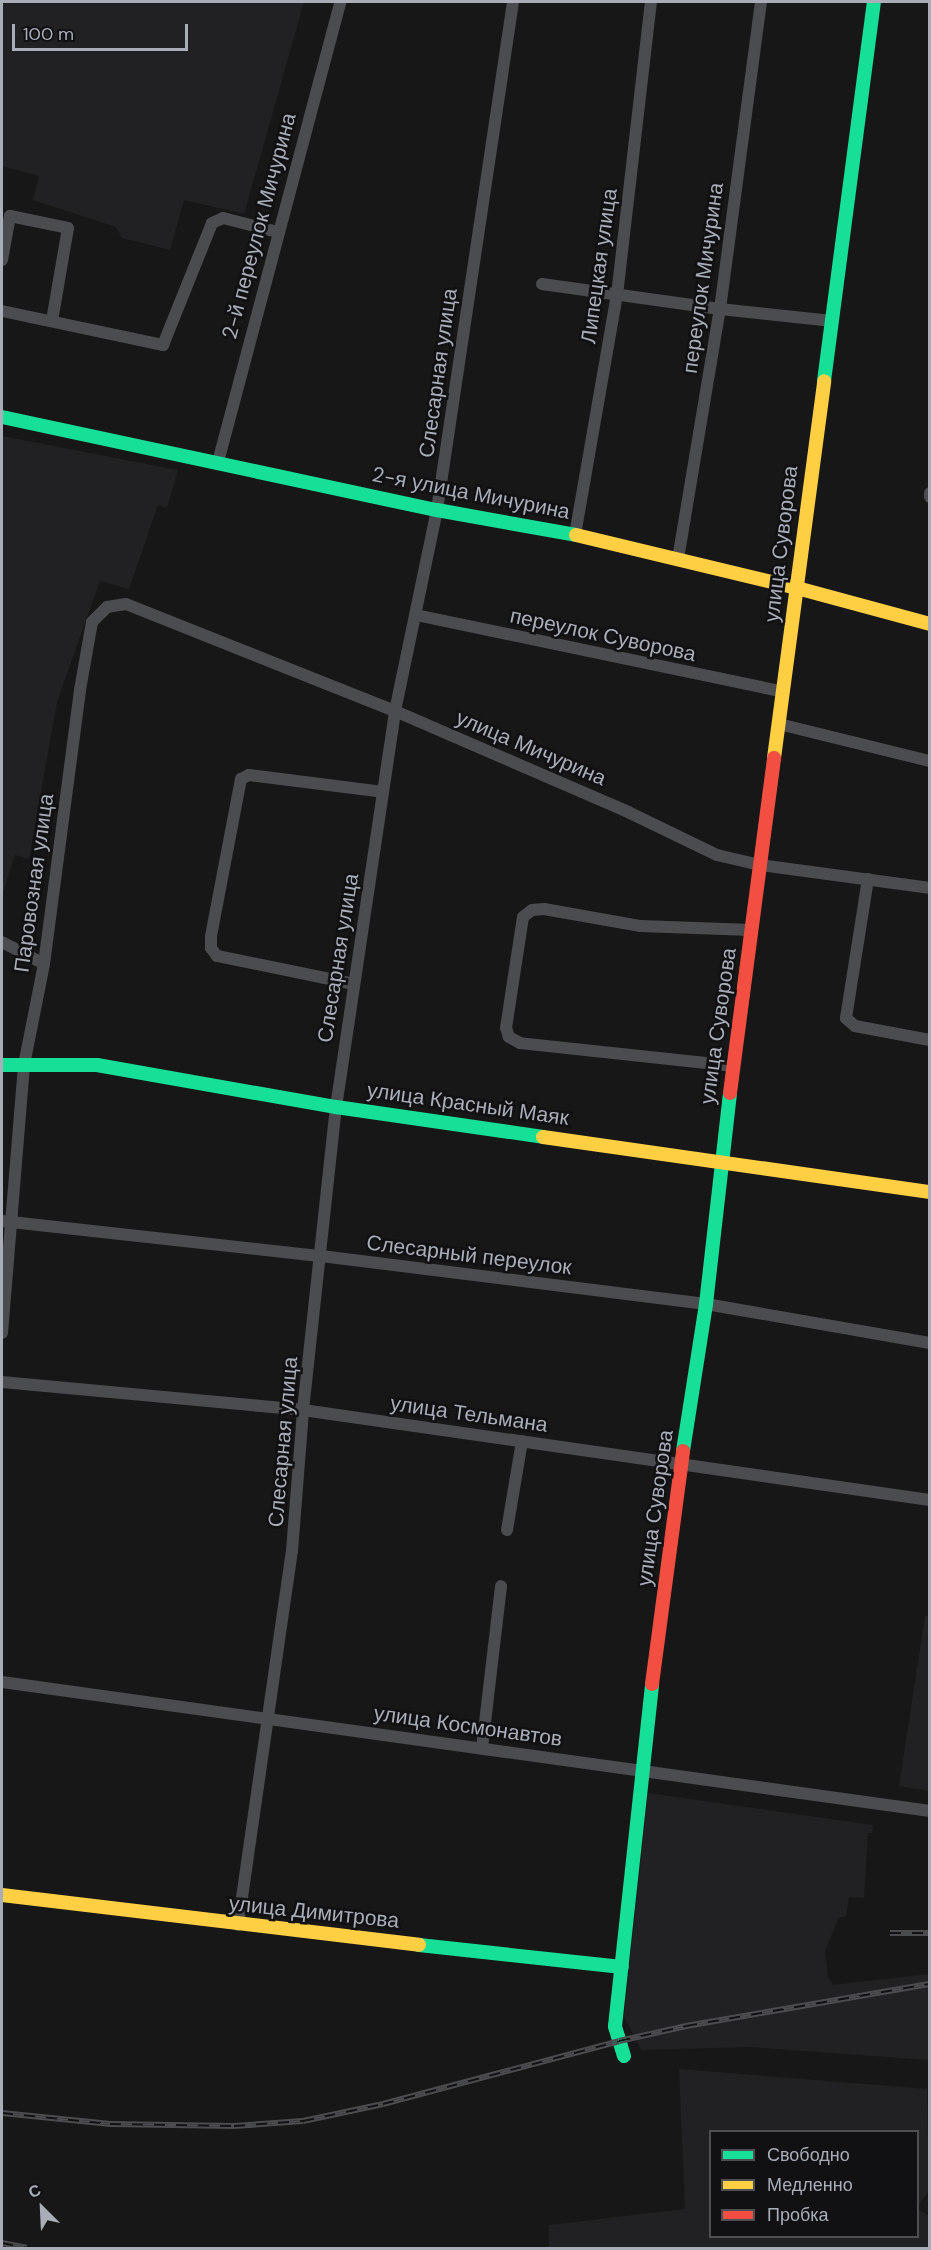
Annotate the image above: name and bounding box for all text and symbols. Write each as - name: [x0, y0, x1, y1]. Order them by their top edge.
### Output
- scale bar: [15, 12, 190, 50]
- text: 100 m: [23, 22, 74, 46]
- street label: 2-й переулок Мичурина: [217, 110, 301, 342]
- street label: переулок Мичурина: [677, 181, 729, 375]
- street label: Липецкая улица: [576, 187, 622, 345]
- street label: Слесарная улица: [414, 287, 462, 459]
- street label: 2-я улица Мичурина: [370, 461, 572, 525]
- street label: улица Суворова: [759, 464, 803, 624]
- street label: переулок Суворова: [508, 603, 698, 667]
- street label: улица Мичурина: [452, 705, 610, 791]
- street label: Паровозная улица: [9, 792, 59, 974]
- street label: Слесарная улица: [312, 872, 364, 1044]
- street label: улица Суворова: [695, 946, 741, 1106]
- street label: улица Красный Маяк: [366, 1077, 570, 1131]
- street label: Слесарный переулок: [365, 1230, 573, 1280]
- street label: Слесарная улица: [263, 1356, 303, 1528]
- street label: улица Тельмана: [389, 1390, 549, 1438]
- street label: улица Суворова: [632, 1428, 678, 1588]
- street label: улица Космонавтов: [372, 1700, 564, 1752]
- street label: улица Димитрова: [228, 1891, 400, 1933]
- legend: [709, 2130, 919, 2238]
- text: Свободно: [767, 2143, 850, 2167]
- text: Медленно: [767, 2173, 853, 2197]
- north arrow: [12, 2178, 72, 2238]
- text: С: [25, 2179, 44, 2203]
- text: Пробка: [767, 2203, 829, 2227]

